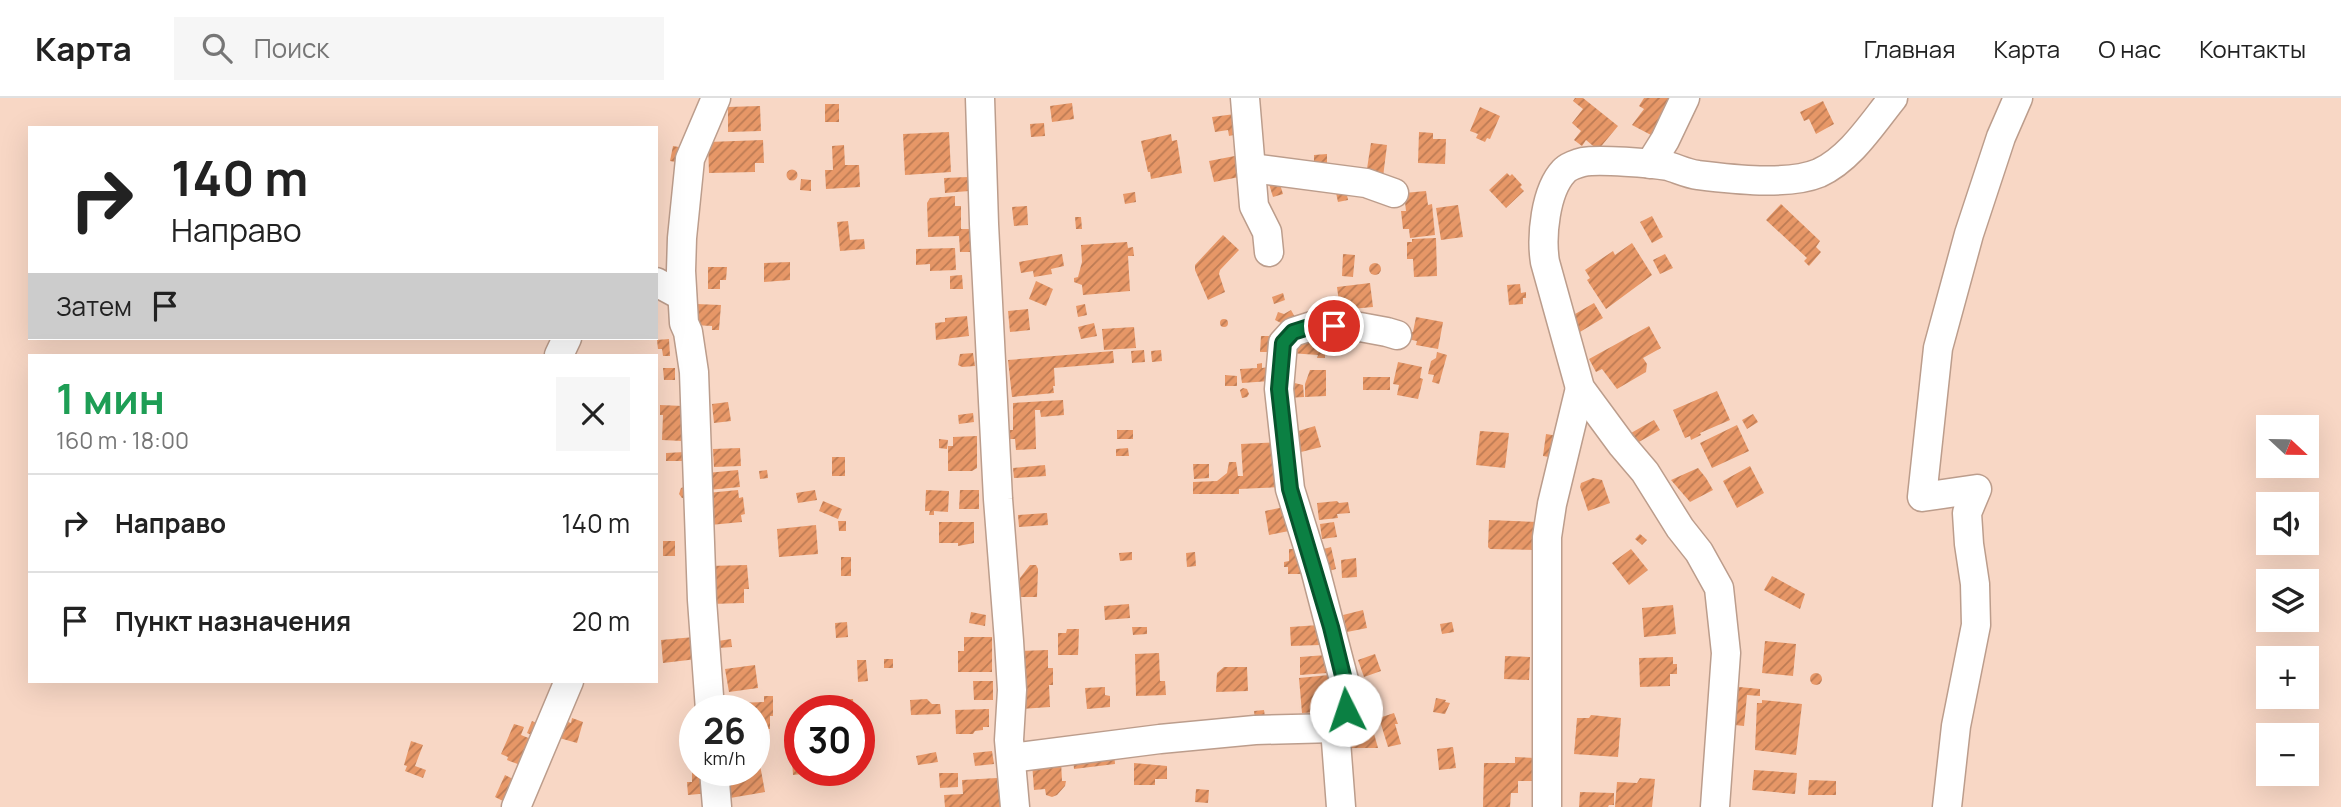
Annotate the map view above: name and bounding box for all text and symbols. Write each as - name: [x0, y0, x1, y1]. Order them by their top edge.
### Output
- search box: [174, 17, 664, 80]
- text: Карта: [35, 26, 132, 71]
- icon: search: [198, 29, 236, 67]
- text: Поиск: [254, 30, 329, 66]
- text: Главная: [1864, 32, 1955, 65]
- text: Карта: [1993, 32, 2060, 65]
- text: О нас: [2098, 32, 2161, 65]
- text: Контакты: [2199, 32, 2306, 65]
- text: 140 m: [171, 144, 308, 211]
- icon: right: [56, 154, 147, 245]
- text: Направо: [171, 208, 302, 252]
- icon: arrive: [146, 287, 184, 325]
- text: Затем: [56, 288, 132, 324]
- pin: [1304, 296, 1364, 356]
- icon: arrive: [1315, 307, 1353, 345]
- text: 1 мин: [56, 369, 165, 427]
- button: close: [556, 377, 630, 451]
- north arrow: [2256, 415, 2319, 478]
- map controls: [2256, 415, 2319, 786]
- text: 160 m · 18:00: [56, 424, 189, 456]
- button: sound: [2256, 492, 2319, 555]
- icon: right: [56, 504, 94, 542]
- text: Направо: [115, 505, 226, 541]
- text: 140 m: [561, 505, 630, 541]
- button: layers: [2256, 569, 2319, 632]
- icon: arrive: [56, 602, 94, 640]
- text: Пункт назначения: [115, 603, 351, 639]
- text: 20 m: [572, 603, 630, 639]
- button: +: [2256, 646, 2319, 709]
- position arrow: [1309, 673, 1383, 747]
- speed limit sign: 30: [784, 695, 875, 786]
- text: 26: [703, 707, 746, 755]
- button: −: [2256, 723, 2319, 786]
- text: km/h: [704, 746, 745, 770]

